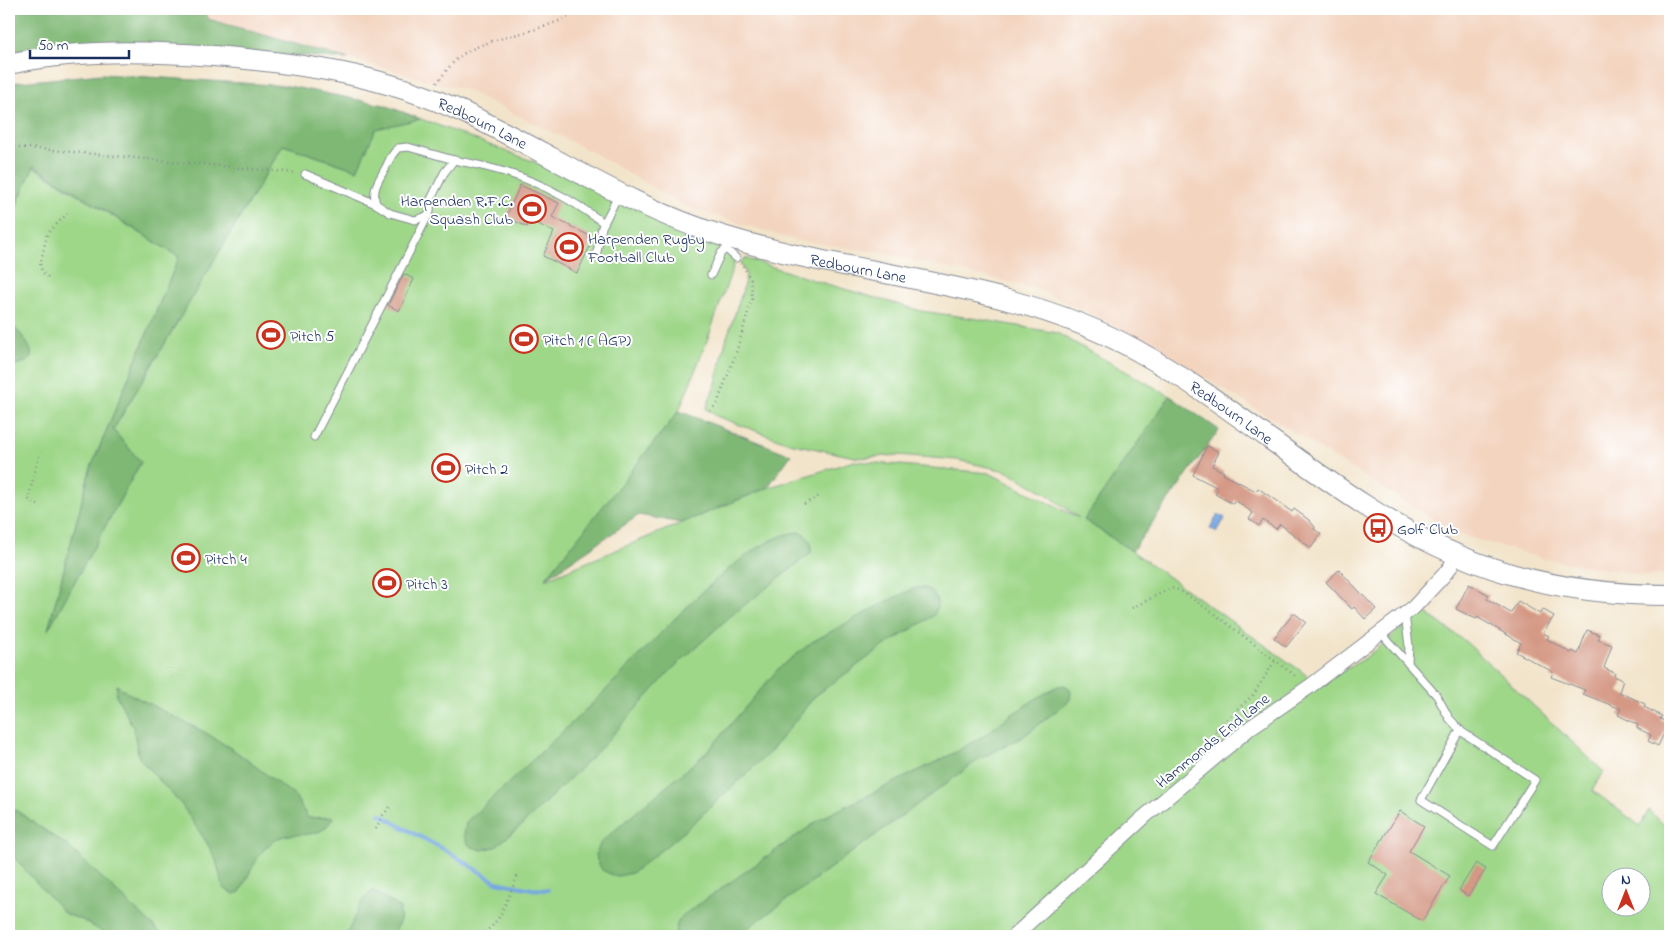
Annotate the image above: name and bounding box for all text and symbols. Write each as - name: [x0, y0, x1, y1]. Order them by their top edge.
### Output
- scale bar: [30, 28, 129, 60]
- text: 50 m: [38, 35, 69, 57]
- street label: Redbourn Lane: [434, 92, 532, 157]
- place label: Harpenden R.F.C. Squash Club: [401, 190, 514, 232]
- sports icon: Harpenden R.F.C. Squash Club: [517, 194, 547, 224]
- place label: Harpenden Rugby Football Club: [587, 228, 705, 270]
- sports icon: Harpenden Rugby Football Club: [554, 232, 584, 262]
- street label: Redbourn Lane: [808, 248, 909, 291]
- sports icon: Pitch 5: [256, 320, 286, 350]
- sports icon: Pitch 1 ( AGP): [509, 324, 539, 354]
- place label: Pitch 5: [290, 325, 334, 349]
- place label: Pitch 1 ( AGP): [543, 329, 631, 353]
- street label: Redbourn Lane: [1184, 376, 1278, 452]
- sports icon: Pitch 2: [431, 453, 461, 483]
- place label: Pitch 2: [465, 458, 508, 482]
- bus stop icon: Golf Club: [1363, 513, 1393, 543]
- place label: Golf Club: [1397, 518, 1459, 542]
- sports icon: Pitch 4: [171, 543, 201, 573]
- place label: Pitch 4: [205, 548, 247, 572]
- sports icon: Pitch 3: [372, 568, 402, 598]
- place label: Pitch 3: [406, 573, 448, 597]
- street label: Hammonds End Lane: [1151, 688, 1276, 795]
- north arrow: [1602, 868, 1652, 918]
- text: N: [1621, 870, 1631, 891]

